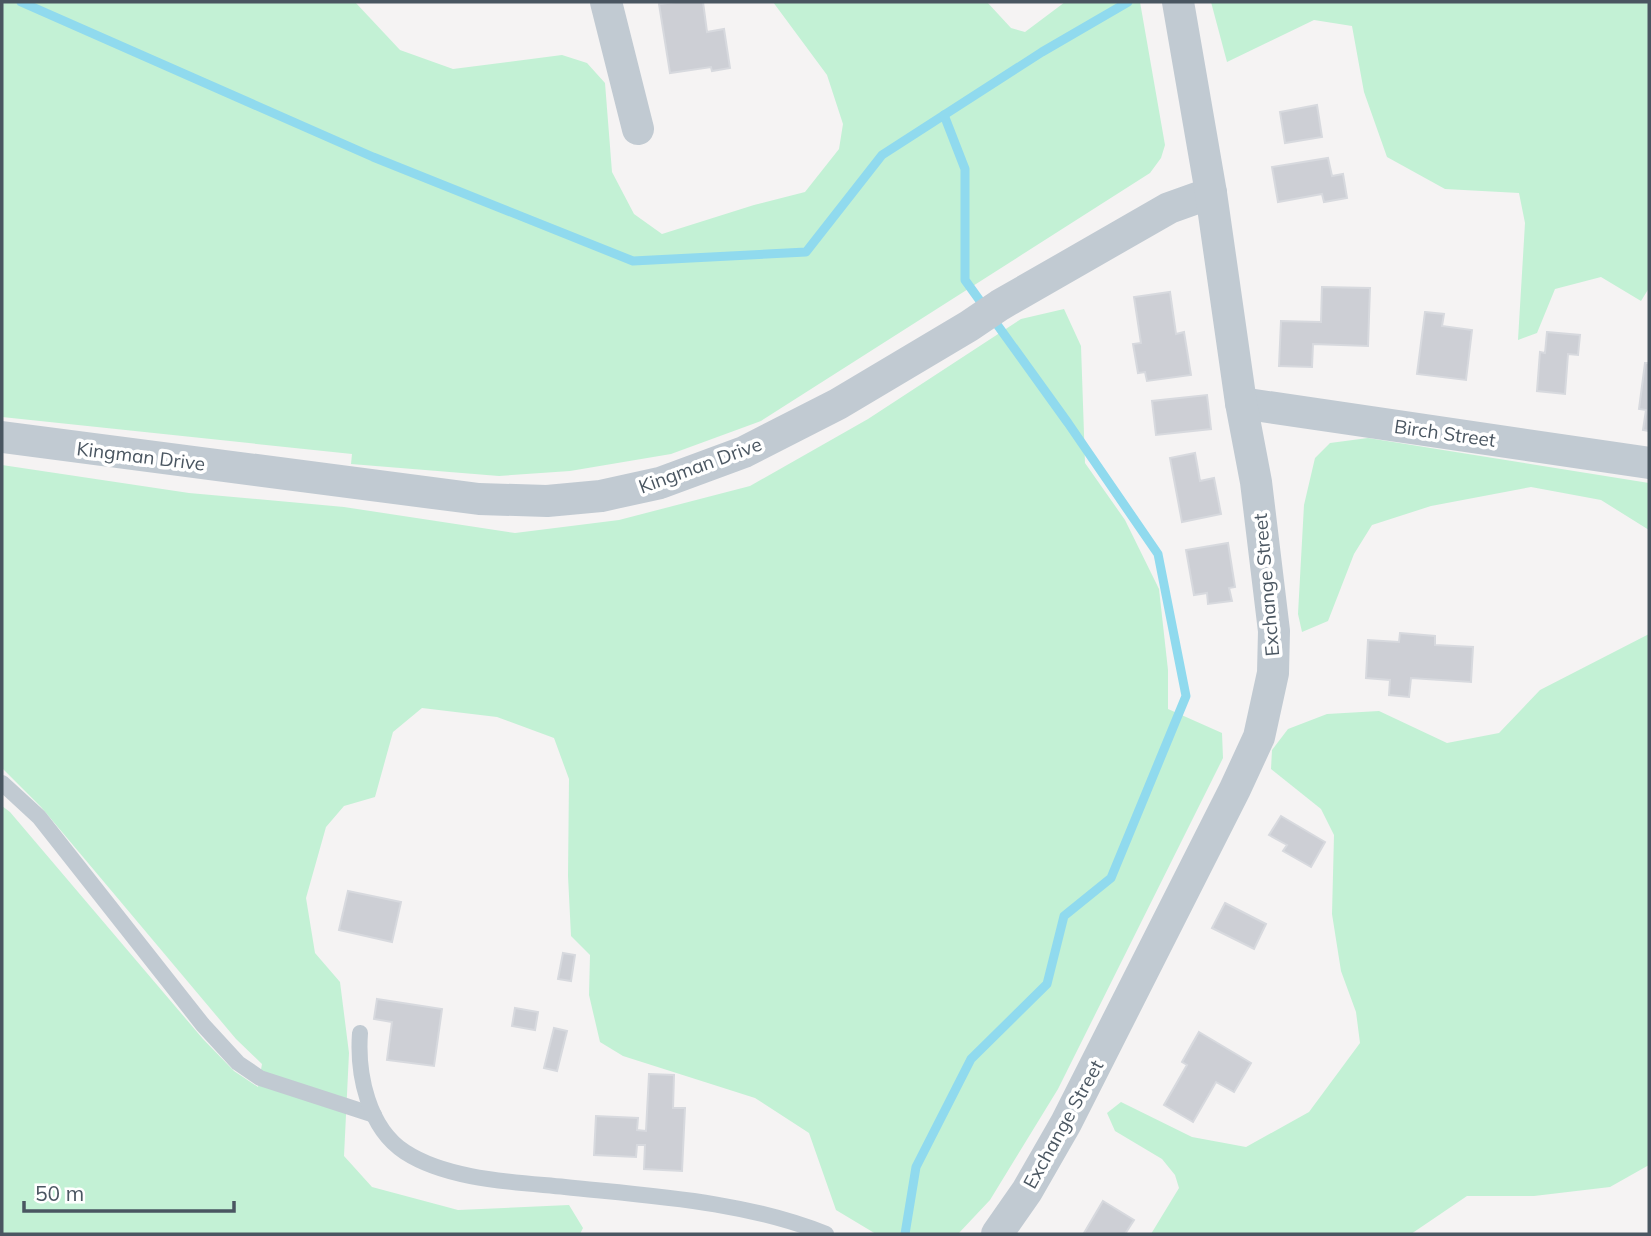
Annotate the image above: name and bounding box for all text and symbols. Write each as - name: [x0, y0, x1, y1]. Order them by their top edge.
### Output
- street label: Birch Street: [1393, 414, 1498, 452]
- street label: Kingman Drive: [635, 432, 765, 498]
- street label: Kingman Drive: [75, 436, 207, 476]
- street label: Exchange Street: [1248, 512, 1284, 658]
- street label: Exchange Street: [1018, 1055, 1108, 1193]
- scale bar: [24, 1170, 234, 1214]
- text: 50 m: [35, 1180, 84, 1206]

